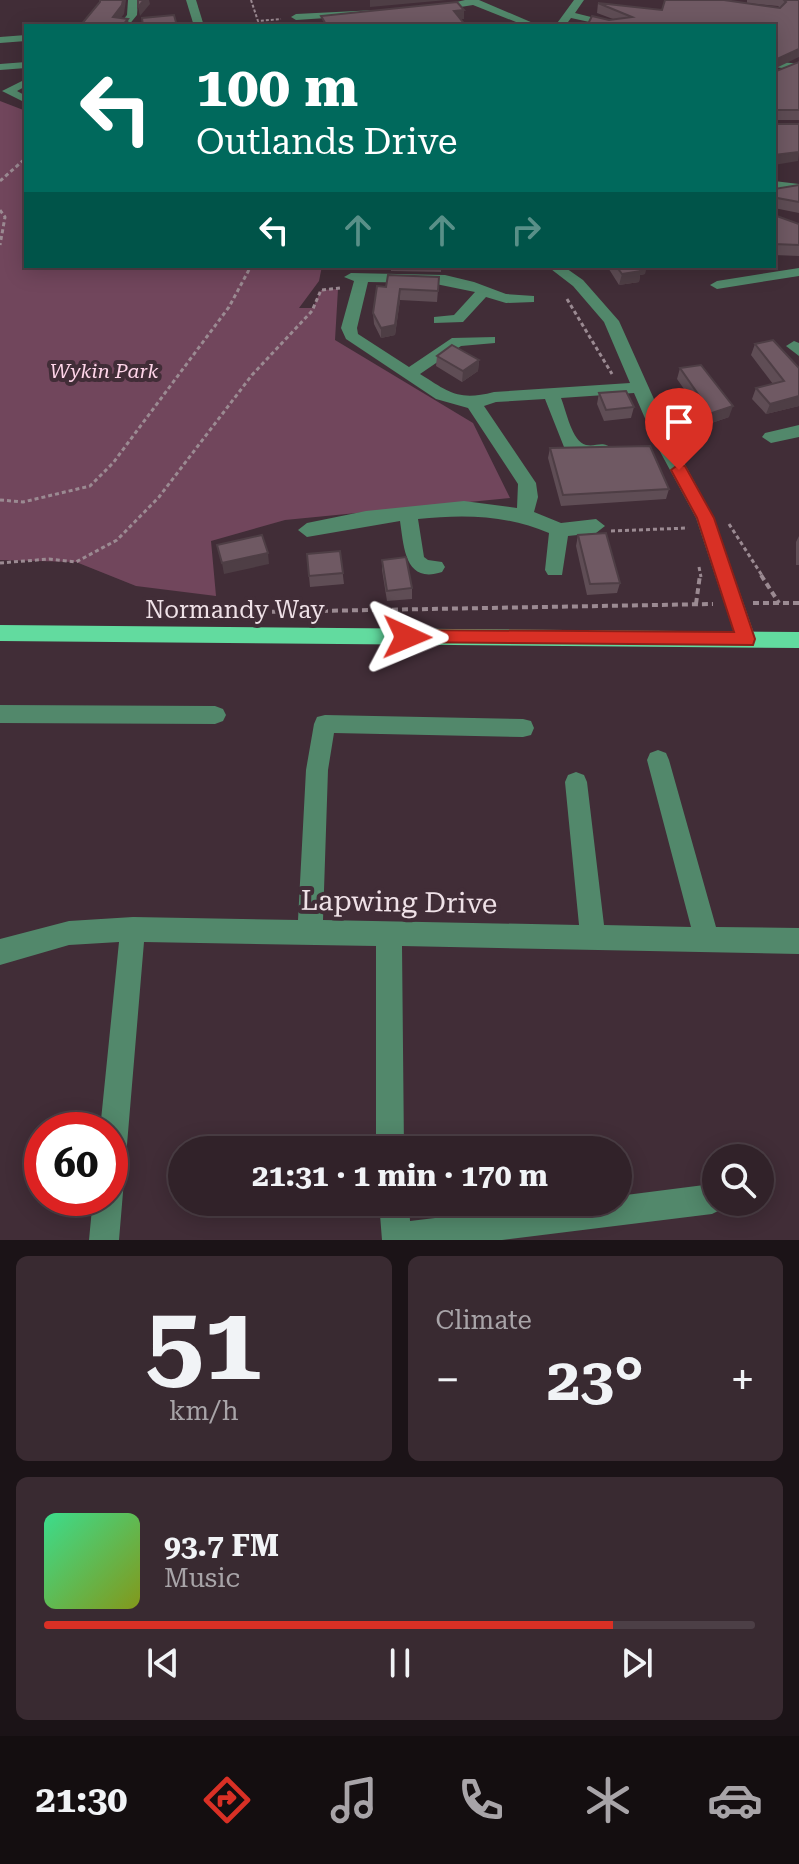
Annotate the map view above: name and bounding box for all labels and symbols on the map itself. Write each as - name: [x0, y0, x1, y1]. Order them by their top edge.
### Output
- park label: Wykin Park: [50, 359, 158, 383]
- pin: [645, 388, 713, 470]
- position arrow: [365, 595, 449, 679]
- street label: Normandy Way: [145, 596, 326, 624]
- street label: Lapwing Drive: [300, 884, 498, 920]
- speed limit sign: 60: [24, 1112, 128, 1216]

